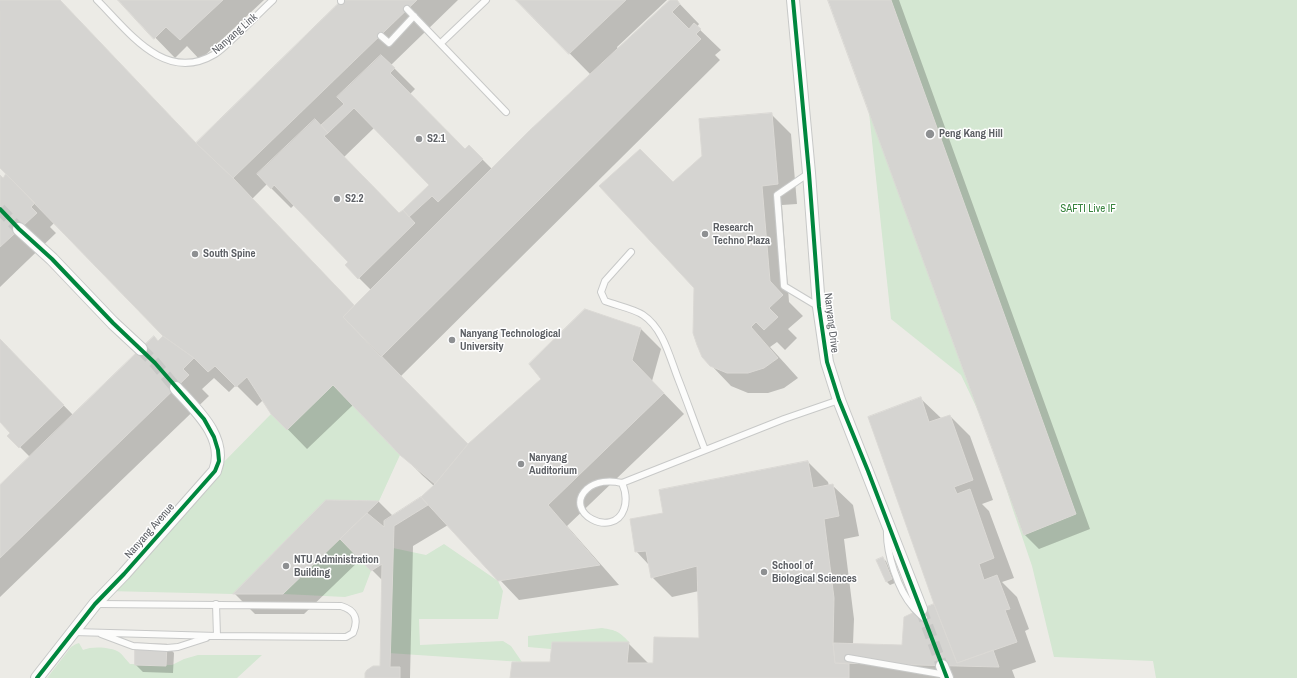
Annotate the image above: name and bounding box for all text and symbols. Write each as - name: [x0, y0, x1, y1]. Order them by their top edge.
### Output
- street label: Nanyang Link: [210, 11, 260, 57]
- place label: Peng Kang Hill: [939, 127, 1003, 141]
- marker: Peng Kang Hill: [924, 128, 936, 140]
- place label: S2.1: [427, 132, 446, 146]
- marker: S2.1: [414, 134, 424, 144]
- place label: S2.2: [345, 192, 364, 206]
- marker: S2.2: [332, 194, 342, 204]
- park label: SAFTI Live IF: [1060, 202, 1116, 216]
- place label: Research Techno Plaza: [713, 221, 770, 247]
- marker: Research Techno Plaza: [700, 229, 710, 239]
- place label: South Spine: [203, 247, 256, 261]
- marker: South Spine: [190, 249, 200, 259]
- street label: Nanyang Drive: [821, 292, 841, 354]
- place label: Nanyang Technological University: [460, 327, 561, 353]
- marker: Nanyang Technological University: [447, 335, 457, 345]
- place label: Nanyang Auditorium: [529, 451, 577, 477]
- marker: Nanyang Auditorium: [516, 459, 526, 469]
- street label: Nanyang Avenue: [122, 501, 178, 561]
- place label: NTU Administration Building: [294, 553, 379, 579]
- place label: School of Biological Sciences: [772, 559, 857, 585]
- marker: NTU Administration Building: [281, 561, 291, 571]
- marker: School of Biological Sciences: [759, 567, 769, 577]

